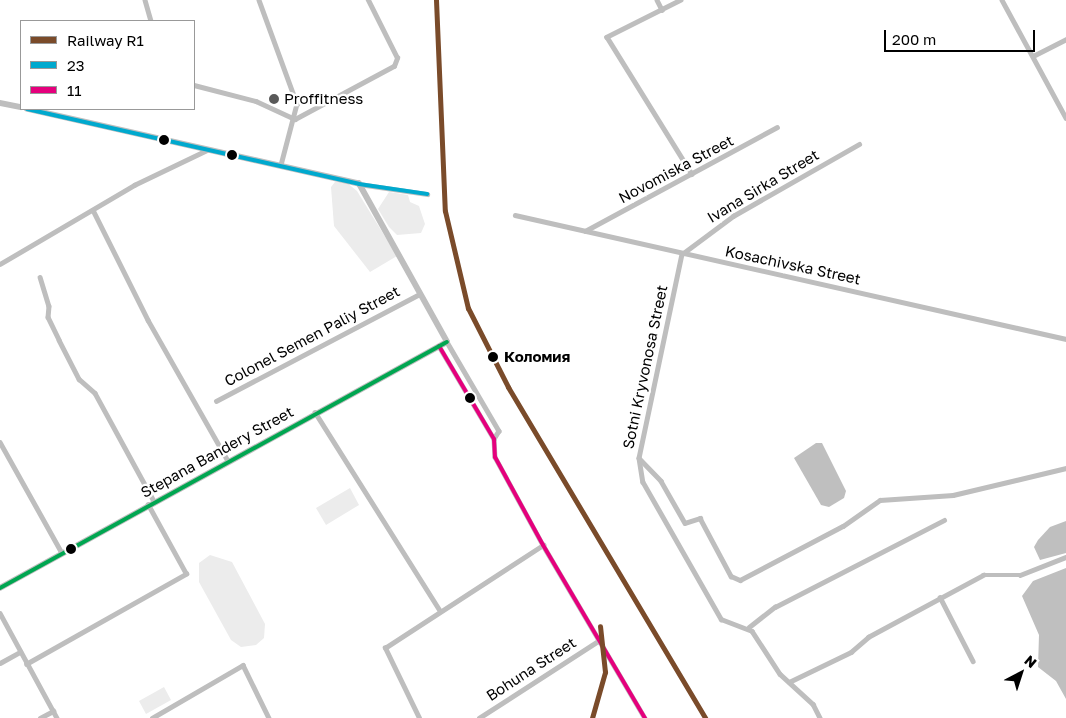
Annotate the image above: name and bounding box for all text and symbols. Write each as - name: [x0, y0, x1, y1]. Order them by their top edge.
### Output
- legend: [20, 20, 195, 110]
- scale bar: [886, 20, 1037, 52]
- text: 200 m: [892, 30, 936, 48]
- text: Railway R1: [67, 31, 144, 49]
- text: 23: [67, 56, 84, 74]
- text: 11: [67, 81, 82, 99]
- place label: Proffitness: [284, 90, 363, 108]
- marker: Proffitness: [268, 93, 280, 105]
- street label: Novomiska Street: [616, 131, 736, 207]
- unlabelled marker: [159, 135, 169, 145]
- street label: Ivana Sirka Street: [704, 146, 822, 226]
- unlabelled marker: [227, 150, 237, 160]
- street label: Kosachivska Street: [724, 242, 862, 288]
- street label: Colonel Semen Paliy Street: [221, 282, 403, 390]
- street label: Sotni Kryvonosa Street: [619, 283, 671, 451]
- place label: Коломия: [504, 348, 570, 366]
- marker: Коломия: [486, 350, 500, 364]
- unlabelled marker: [465, 393, 475, 403]
- street label: Stepana Bandery Street: [138, 403, 296, 501]
- unlabelled marker: [66, 544, 76, 554]
- street label: Bohuna Street: [483, 633, 579, 705]
- north arrow: [996, 648, 1046, 698]
- text: N: [1021, 651, 1040, 671]

